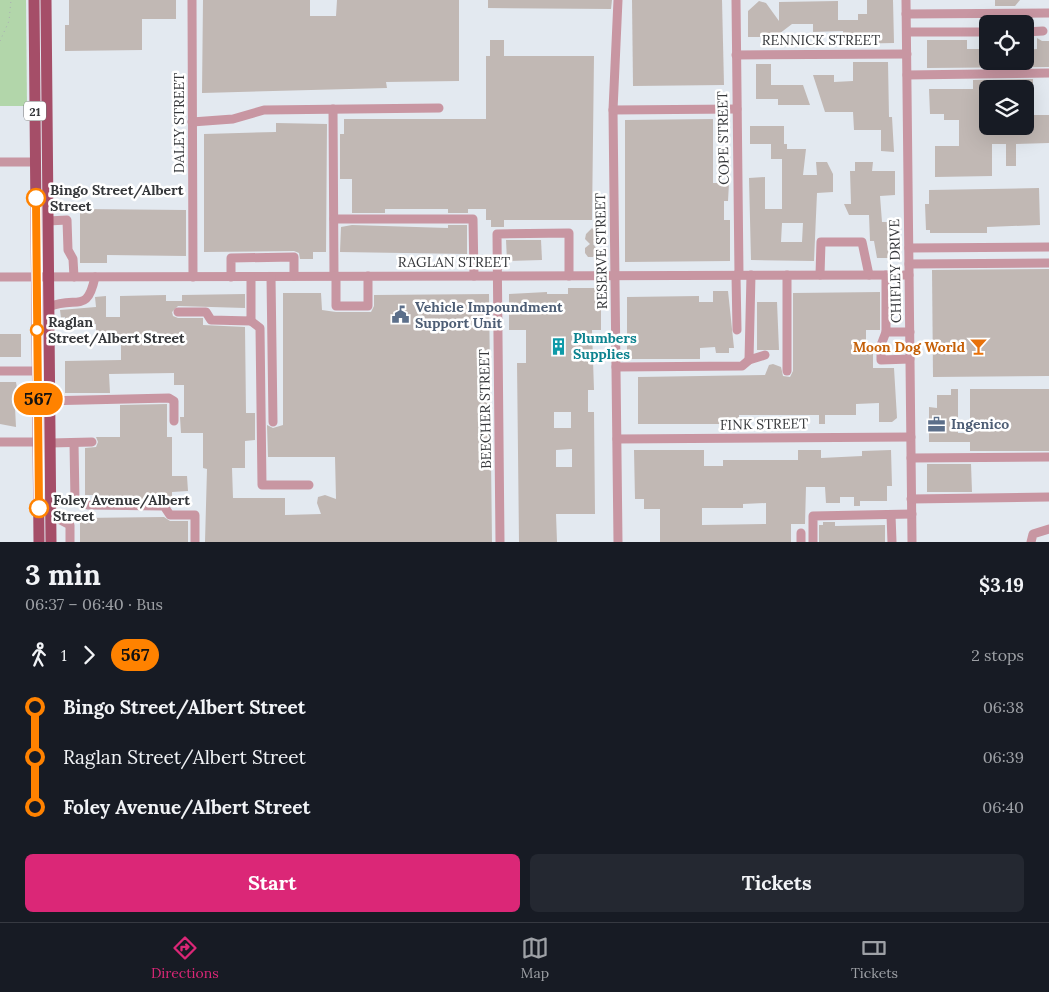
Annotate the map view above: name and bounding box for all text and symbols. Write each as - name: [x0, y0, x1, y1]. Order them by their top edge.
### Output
- map controls: [979, 15, 1034, 135]
- button: locate: [979, 15, 1034, 70]
- street label: RENNICK STREET: [762, 31, 880, 49]
- street label: DALEY STREET: [170, 73, 188, 173]
- button: layers: [979, 80, 1034, 135]
- street label: COPE STREET: [713, 91, 733, 185]
- road number: 21: [24, 102, 46, 120]
- place label: Bingo Street/Albert Street: [50, 181, 184, 215]
- marker: Bingo Street/Albert Street: [26, 188, 46, 208]
- street label: RESERVE STREET: [591, 193, 611, 309]
- street label: CHIFLEY DRIVE: [885, 219, 905, 323]
- street label: RAGLAN STREET: [398, 253, 510, 271]
- place label: Vehicle Impoundment Support Unit: [415, 298, 563, 332]
- public building icon: Vehicle Impoundment Support Unit: [391, 305, 411, 325]
- place label: Raglan Street/Albert Street: [48, 313, 185, 347]
- marker: Raglan Street/Albert Street: [30, 323, 44, 337]
- place label: Plumbers Supplies: [573, 329, 637, 363]
- building icon: Plumbers Supplies: [549, 336, 569, 356]
- bar icon: Moon Dog World: [969, 337, 989, 357]
- place label: Moon Dog World: [853, 338, 965, 356]
- street label: BEECHER STREET: [475, 349, 495, 469]
- line badge: 567: [9, 383, 67, 415]
- text: 567: [24, 387, 52, 410]
- street label: FINK STREET: [720, 414, 808, 434]
- office icon: Ingenico: [927, 414, 947, 434]
- place label: Ingenico: [951, 415, 1009, 433]
- place label: Foley Avenue/Albert Street: [53, 491, 190, 525]
- marker: Foley Avenue/Albert Street: [29, 498, 49, 518]
- text: 3 min: [25, 557, 101, 593]
- text: $3.19: [979, 573, 1024, 597]
- text: 06:37 – 06:40 · Bus: [25, 594, 163, 614]
- icon: walk: [25, 641, 53, 669]
- icon: forward: [75, 641, 103, 669]
- text: 567: [121, 643, 149, 666]
- text: 1: [61, 645, 67, 665]
- text: 2 stops: [971, 645, 1024, 665]
- text: Bingo Street/Albert Street: [63, 695, 306, 719]
- text: 06:38: [983, 697, 1024, 717]
- text: Raglan Street/Albert Street: [63, 745, 306, 769]
- text: 06:39: [983, 747, 1024, 767]
- text: Foley Avenue/Albert Street: [63, 795, 310, 819]
- text: 06:40: [982, 797, 1024, 817]
- button: Start: [25, 854, 520, 912]
- button: Tickets: [530, 854, 1024, 912]
- tab: Directions: [151, 934, 219, 982]
- tab: Map: [521, 934, 549, 982]
- tab: Tickets: [851, 934, 898, 982]

